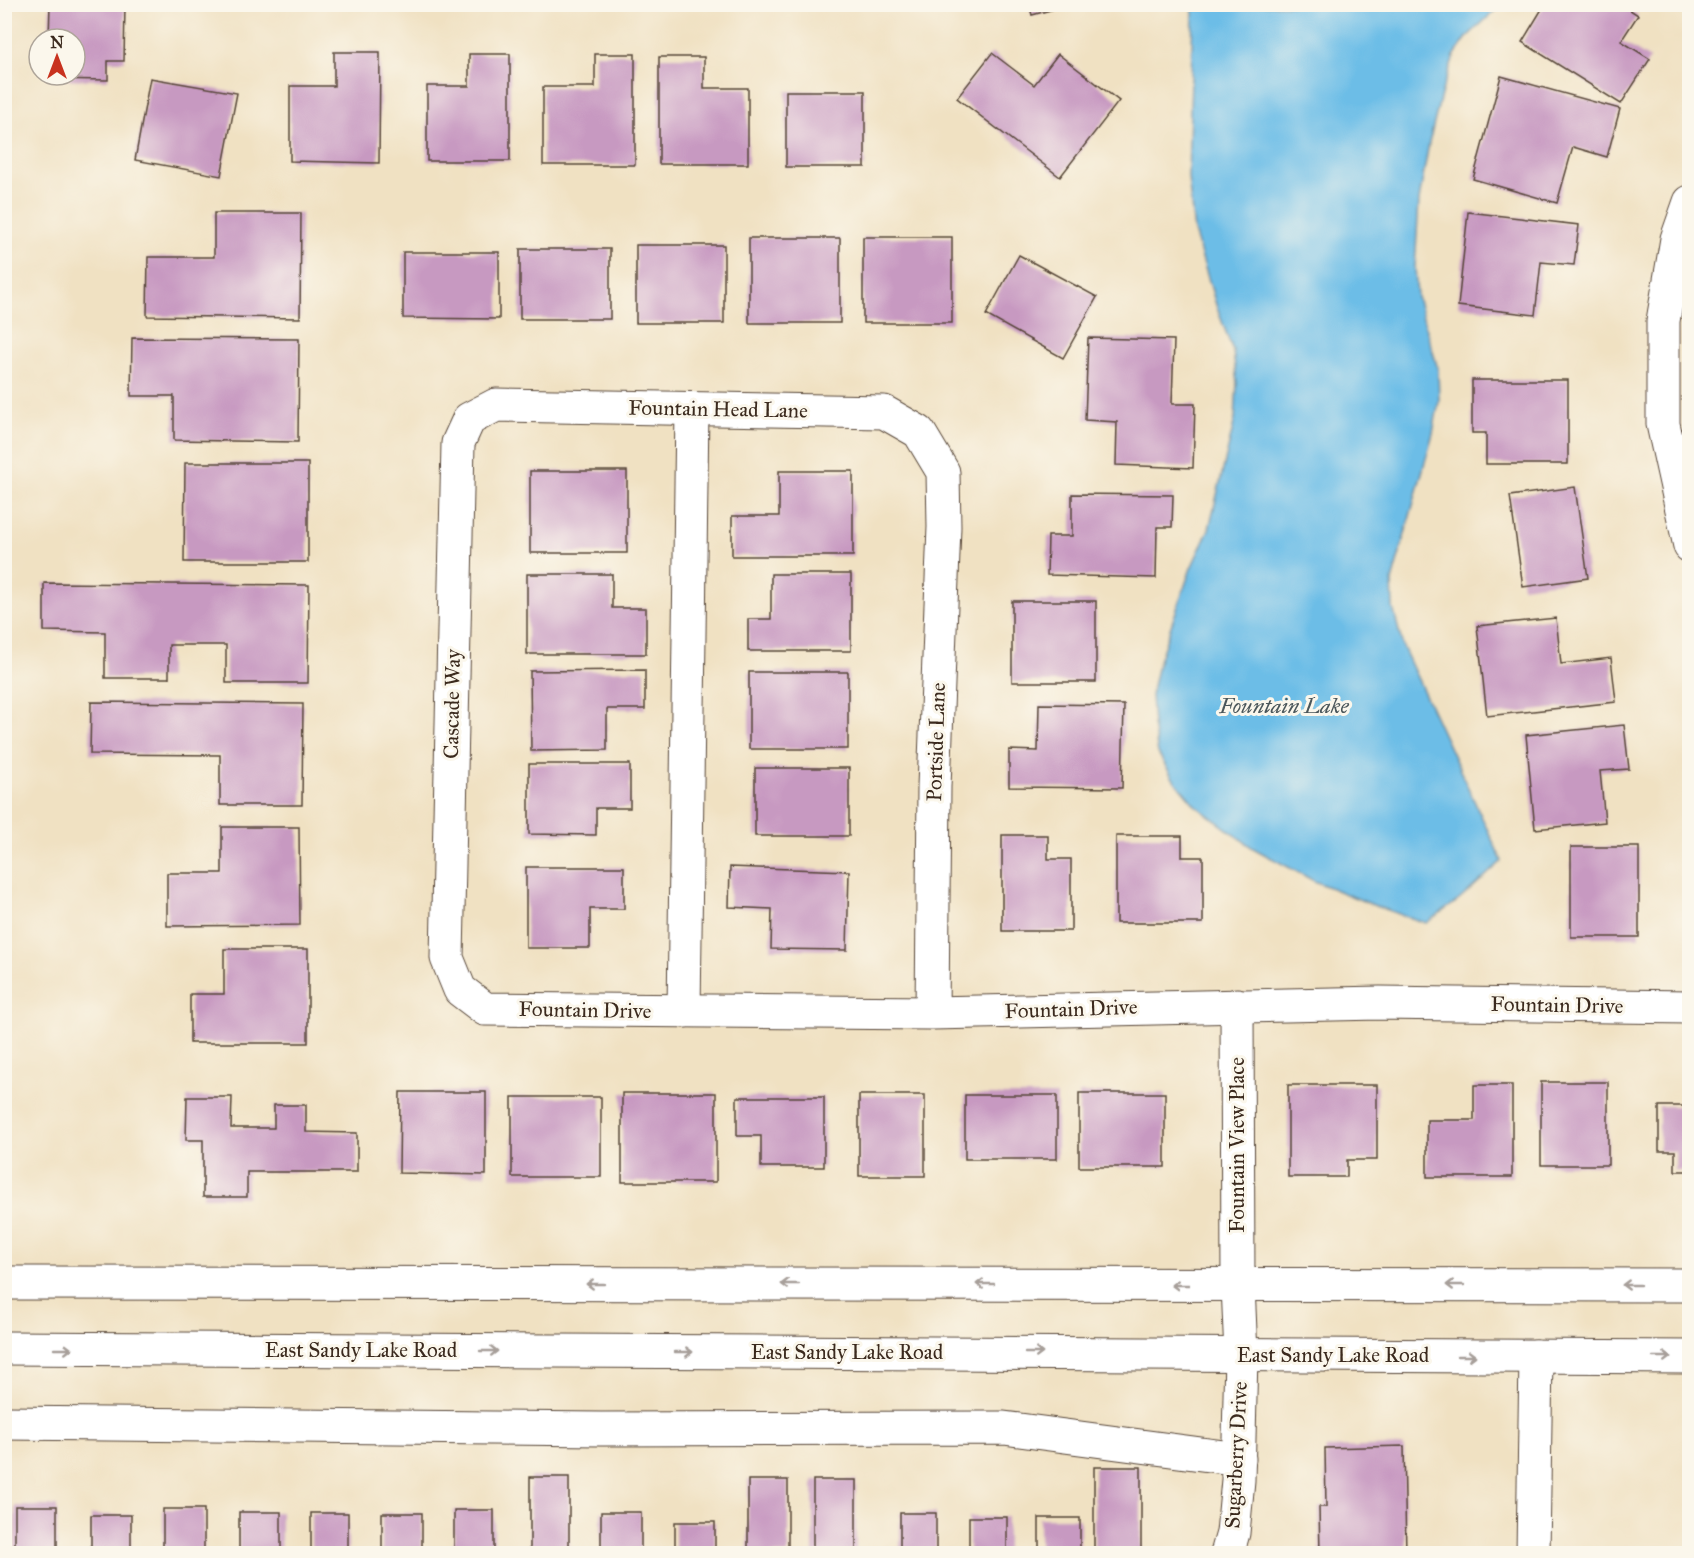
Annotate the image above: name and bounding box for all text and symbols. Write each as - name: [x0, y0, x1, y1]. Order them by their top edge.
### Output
- north arrow: [27, 27, 87, 87]
- text: N: [50, 33, 64, 52]
- street label: Fountain Head Lane: [628, 394, 808, 424]
- street label: Cascade Way: [438, 648, 466, 759]
- street label: Portside Lane: [921, 682, 951, 802]
- water label: Fountain Lake: [1218, 692, 1350, 719]
- street label: Fountain Drive: [1490, 991, 1624, 1019]
- street label: Fountain Drive: [1004, 994, 1138, 1024]
- street label: Fountain Drive: [518, 996, 652, 1024]
- street label: Fountain View Place: [1224, 1057, 1250, 1233]
- one-way arrow: [585, 1278, 605, 1290]
- one-way arrow: [780, 1278, 800, 1290]
- one-way arrow: [975, 1278, 995, 1290]
- one-way arrow: [1170, 1279, 1190, 1291]
- one-way arrow: [1445, 1279, 1465, 1291]
- one-way arrow: [1622, 1279, 1642, 1291]
- street label: East Sandy Lake Road: [265, 1337, 458, 1363]
- street label: East Sandy Lake Road: [751, 1339, 944, 1365]
- street label: East Sandy Lake Road: [1237, 1342, 1430, 1368]
- one-way arrow: [52, 1343, 72, 1355]
- one-way arrow: [478, 1345, 498, 1357]
- one-way arrow: [673, 1346, 693, 1358]
- one-way arrow: [1024, 1348, 1044, 1359]
- one-way arrow: [1457, 1350, 1477, 1362]
- one-way arrow: [1652, 1351, 1672, 1363]
- street label: Sugarberry Drive: [1219, 1380, 1253, 1529]

